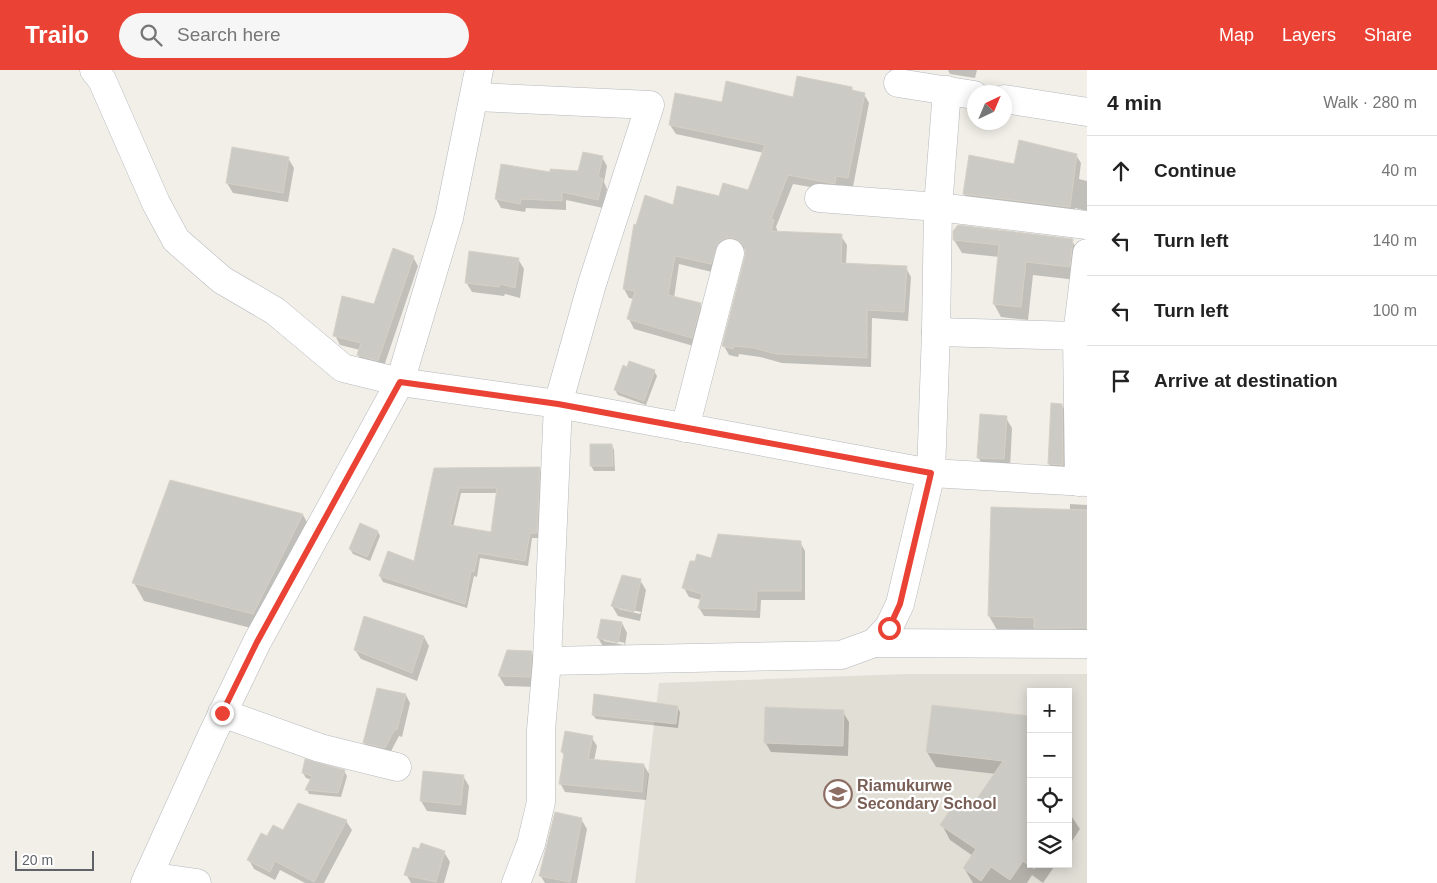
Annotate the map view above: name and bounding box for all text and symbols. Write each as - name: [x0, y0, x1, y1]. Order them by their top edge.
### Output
- search box: [119, 13, 469, 58]
- text: Trailo: [25, 21, 89, 48]
- icon: search: [137, 21, 165, 49]
- text: Search here: [177, 24, 281, 45]
- text: Map: [1219, 25, 1254, 45]
- text: Layers: [1282, 25, 1336, 45]
- text: Share: [1364, 25, 1412, 45]
- north arrow: [967, 85, 1012, 130]
- text: 4 min: [1107, 91, 1162, 114]
- text: Walk · 280 m: [1323, 94, 1417, 111]
- icon: ahead: [1107, 157, 1135, 185]
- text: Continue: [1154, 160, 1236, 181]
- text: 40 m: [1381, 162, 1417, 179]
- icon: left: [1107, 227, 1135, 255]
- text: Turn left: [1154, 230, 1229, 251]
- text: 140 m: [1373, 232, 1417, 249]
- icon: left: [1107, 297, 1135, 325]
- text: Turn left: [1154, 300, 1229, 321]
- text: 100 m: [1373, 302, 1417, 319]
- icon: arrive: [1107, 367, 1135, 395]
- text: Arrive at destination: [1154, 370, 1338, 391]
- route start: [878, 617, 901, 640]
- map controls: [1027, 688, 1072, 868]
- button: +: [1027, 688, 1072, 733]
- route end: [211, 702, 234, 725]
- button: −: [1027, 733, 1072, 778]
- place label: Riamukurwe Secondary School: [857, 777, 997, 812]
- button: locate: [1027, 778, 1072, 823]
- school or university icon: Riamukurwe Secondary School: [823, 779, 853, 809]
- button: layers: [1027, 823, 1072, 868]
- scale bar: [15, 848, 94, 871]
- text: 20 m: [22, 852, 53, 868]

